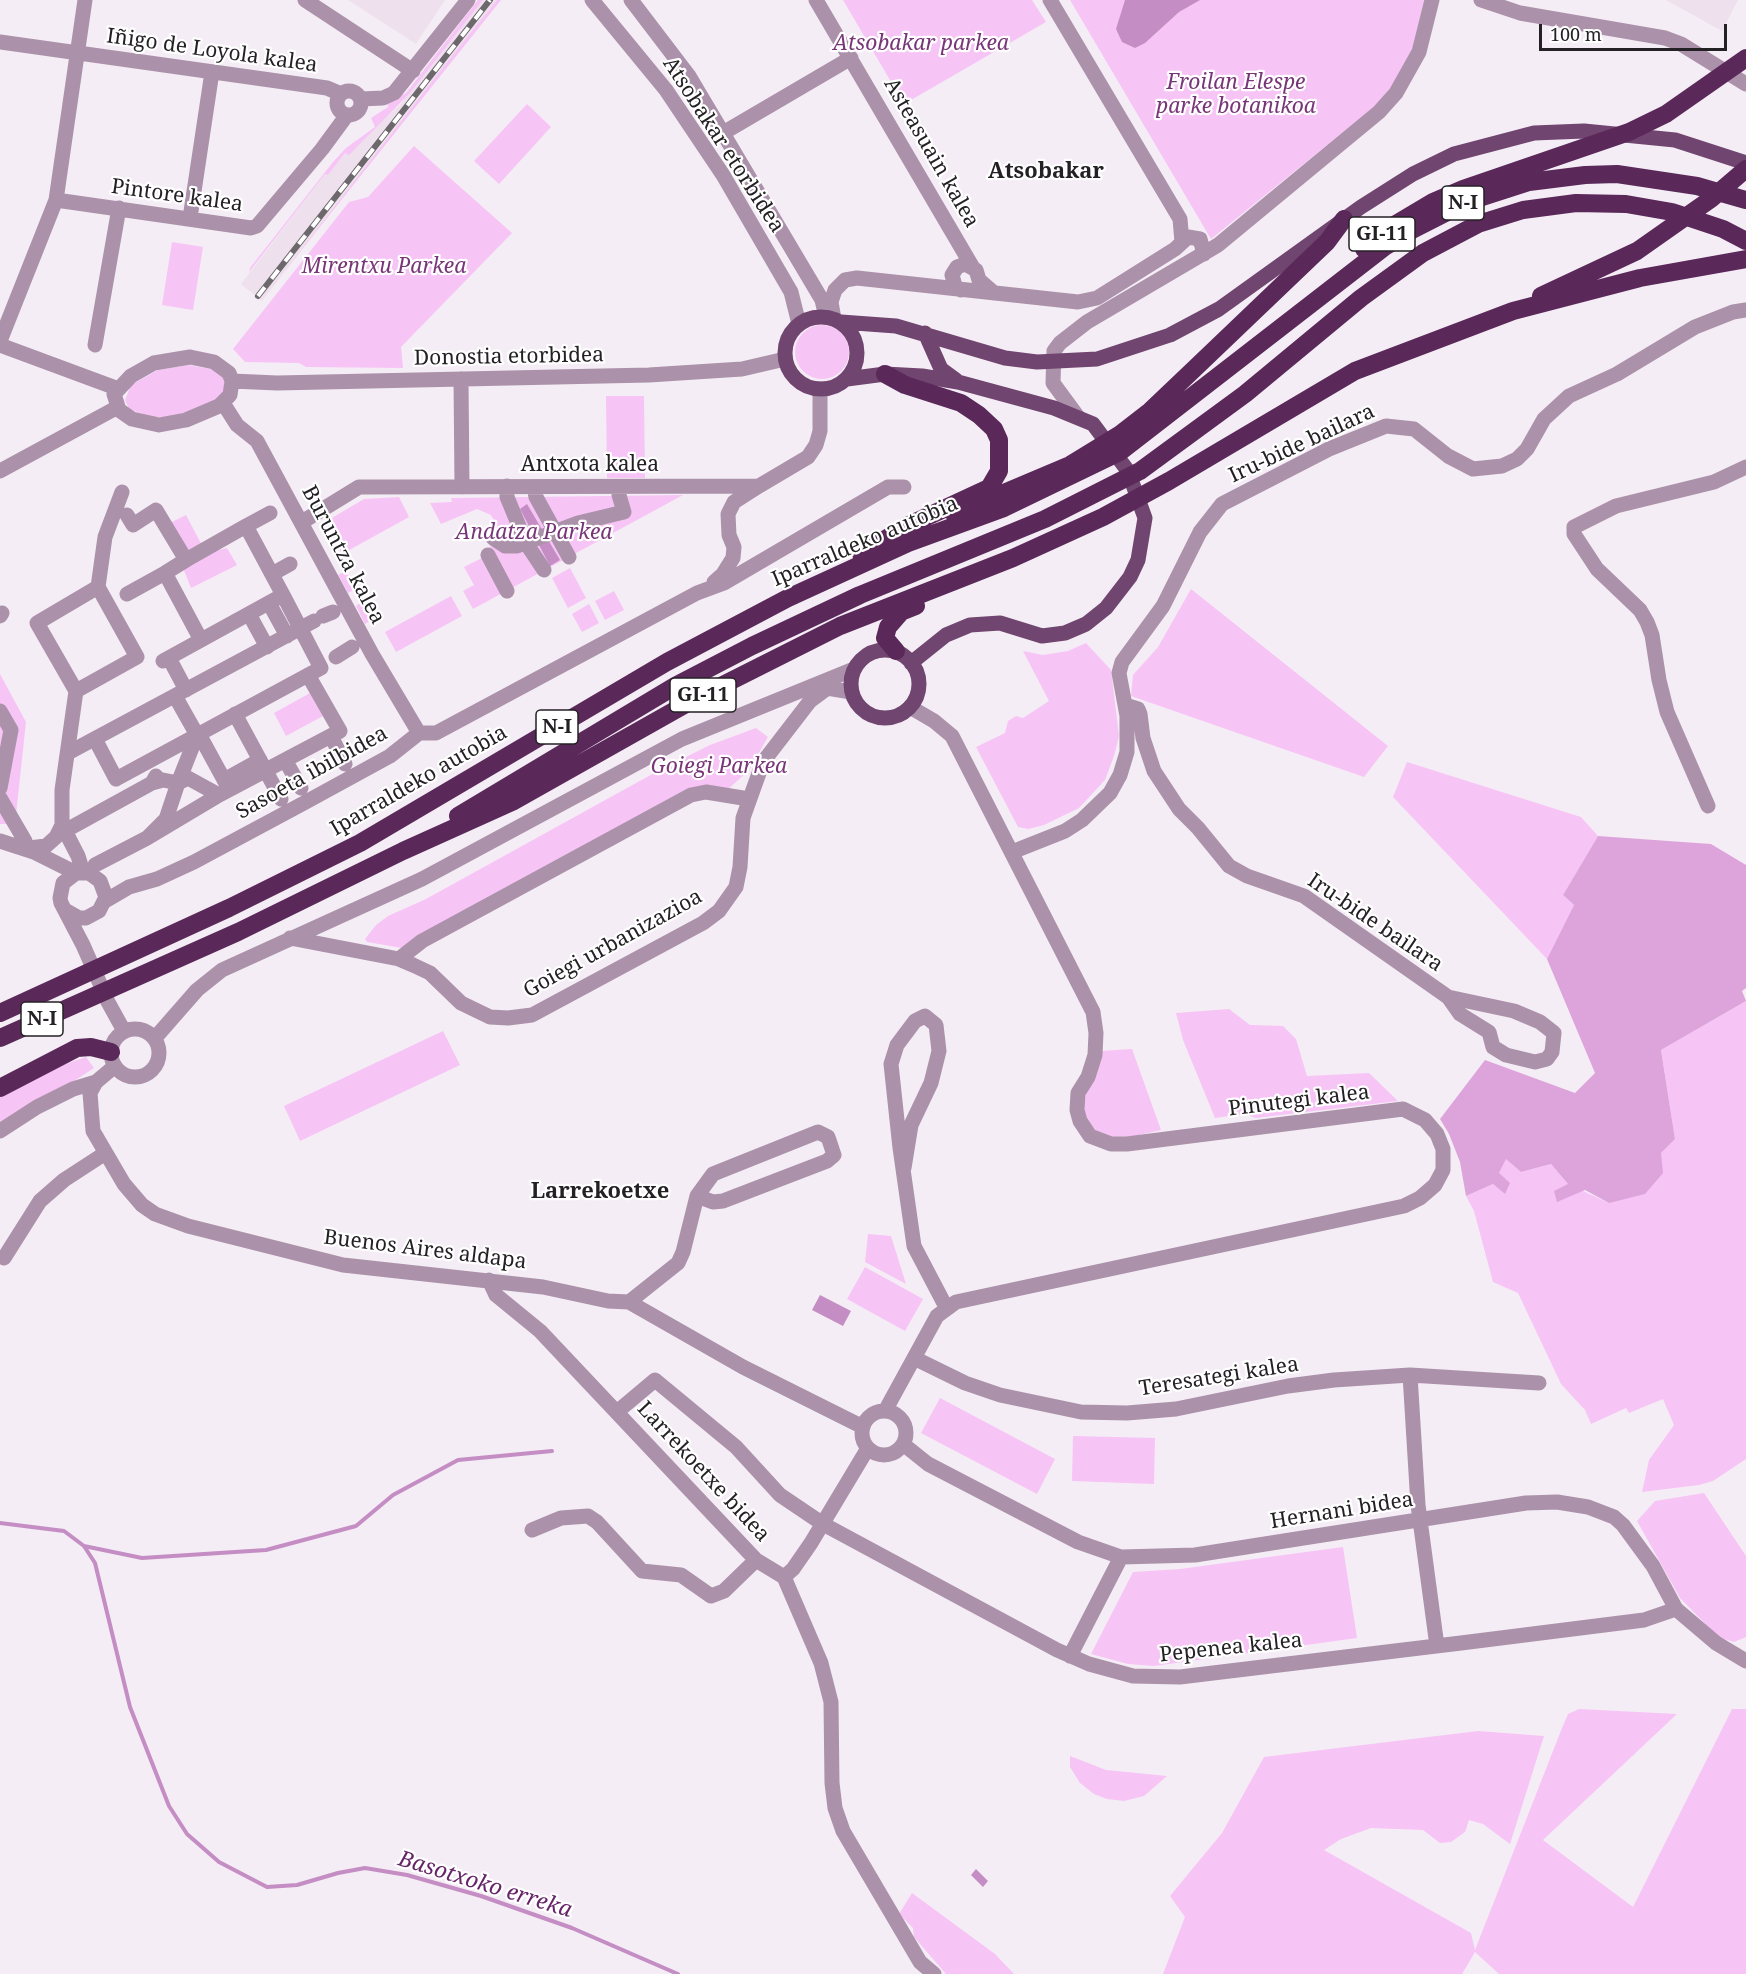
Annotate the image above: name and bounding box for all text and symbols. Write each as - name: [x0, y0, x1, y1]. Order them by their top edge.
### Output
- scale bar: [1542, 12, 1730, 50]
- text: 100 m: [1550, 22, 1602, 46]
- street label: Iñigo de Loyola kalea: [105, 24, 319, 78]
- park label: Atsobakar parkea: [833, 31, 1009, 57]
- street label: Atsobakar etorbidea: [657, 53, 789, 237]
- park label: Froilan Elespe parke botanikoa: [1156, 70, 1316, 120]
- street label: Asteasuain kalea: [878, 74, 984, 232]
- district label: Atsobakar: [988, 159, 1104, 185]
- street label: Pintore kalea: [110, 174, 244, 218]
- road number: N-I: [1442, 186, 1484, 220]
- road number: GI-11: [1349, 217, 1415, 251]
- park label: Mirentxu Parkea: [302, 254, 466, 280]
- street label: Donostia etorbidea: [414, 343, 604, 371]
- street label: Iru-bide bailara: [1225, 399, 1379, 489]
- street label: Antxota kalea: [521, 452, 659, 478]
- street label: Buruntza kalea: [296, 482, 390, 628]
- street label: Iparraldeko autobia: [768, 491, 962, 593]
- park label: Andatza Parkea: [456, 520, 612, 546]
- road number: GI-11: [670, 678, 736, 712]
- road number: N-I: [536, 710, 578, 744]
- street label: Iparraldeko autobia: [326, 720, 512, 842]
- street label: Sasoeta ibilbidea: [232, 721, 392, 825]
- park label: Goiegi Parkea: [651, 754, 787, 780]
- street label: Iru-bide bailara: [1303, 868, 1447, 978]
- street label: Goiegi urbanizazioa: [519, 884, 707, 1004]
- road number: N-I: [21, 1002, 63, 1036]
- street label: Pinutegi kalea: [1227, 1080, 1371, 1122]
- district label: Larrekoetxe: [531, 1179, 669, 1205]
- street label: Buenos Aires aldapa: [322, 1225, 528, 1275]
- street label: Teresategi kalea: [1137, 1352, 1301, 1402]
- street label: Larrekoetxe bidea: [631, 1397, 775, 1547]
- street label: Hernani bidea: [1269, 1487, 1415, 1535]
- street label: Pepenea kalea: [1158, 1628, 1304, 1668]
- water label: Basotxoko erreka: [395, 1846, 575, 1924]

